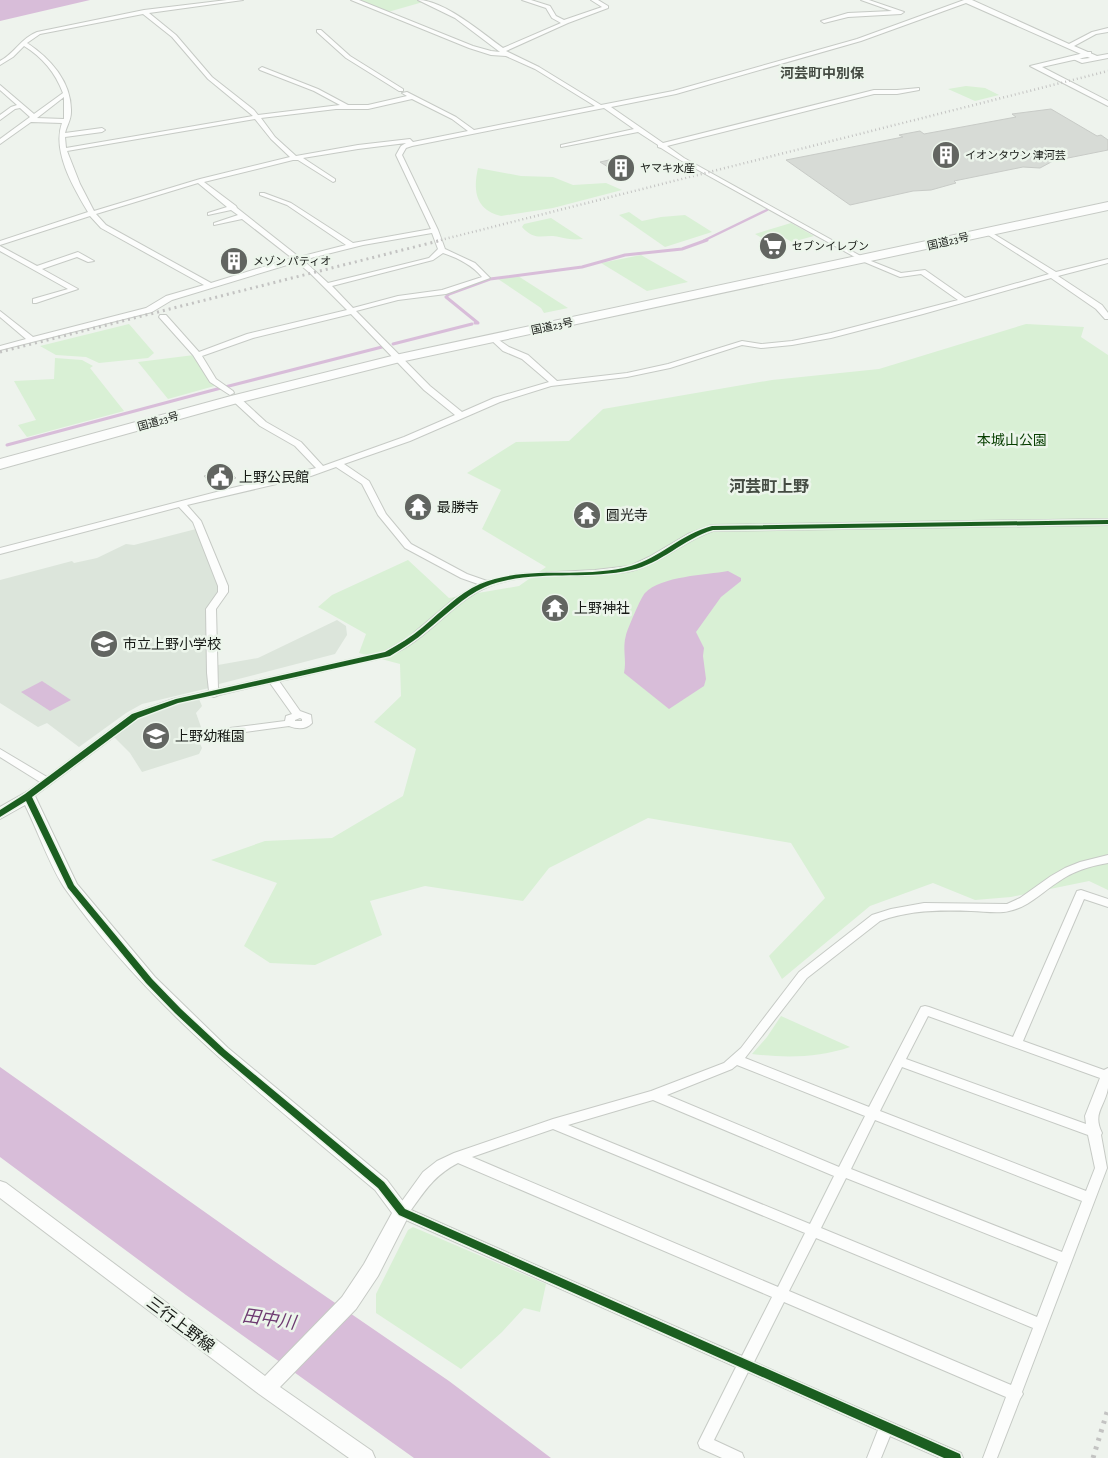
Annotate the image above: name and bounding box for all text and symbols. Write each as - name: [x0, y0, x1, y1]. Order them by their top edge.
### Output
- district label: 河芸町中別保: [780, 66, 864, 81]
- building icon: イオンタウン 津河芸: [931, 140, 961, 170]
- place label: イオンタウン 津河芸: [965, 149, 1066, 161]
- building icon: ヤマキ水産: [606, 153, 636, 183]
- place label: ヤマキ水産: [640, 163, 695, 174]
- street label: 国道23号: [926, 230, 970, 252]
- supermarket icon: セブンイレブン: [758, 231, 788, 261]
- place label: セブンイレブン: [792, 240, 869, 252]
- building icon: メゾン パティオ: [219, 246, 249, 276]
- place label: メゾン パティオ: [253, 255, 331, 267]
- street label: 国道23号: [530, 316, 574, 336]
- street label: 国道23号: [136, 409, 180, 433]
- park label: 本城山公園: [977, 433, 1047, 448]
- public building icon: 上野公民館: [205, 462, 235, 492]
- place label: 上野公民館: [239, 470, 309, 485]
- district label: 河芸町上野: [729, 478, 809, 495]
- temple icon: 最勝寺: [403, 492, 433, 522]
- place label: 最勝寺: [437, 500, 479, 515]
- temple icon: 圓光寺: [572, 500, 602, 530]
- place label: 圓光寺: [606, 508, 648, 523]
- temple icon: 上野神社: [540, 593, 570, 623]
- place label: 上野神社: [574, 601, 630, 616]
- school or university icon: 市立上野小学校: [89, 629, 119, 659]
- place label: 市立上野小学校: [123, 637, 221, 652]
- school or university icon: 上野幼稚園: [141, 721, 171, 751]
- place label: 上野幼稚園: [175, 729, 245, 744]
- street label: 三行上野線: [144, 1294, 218, 1355]
- water label: 田中川: [241, 1305, 299, 1333]

